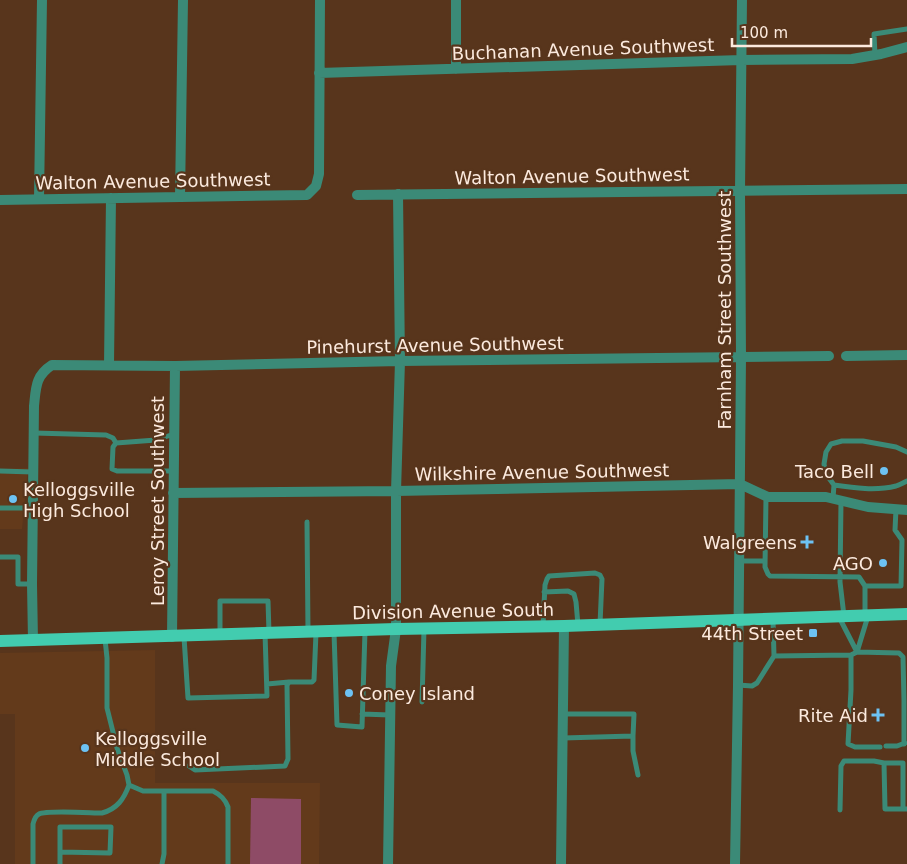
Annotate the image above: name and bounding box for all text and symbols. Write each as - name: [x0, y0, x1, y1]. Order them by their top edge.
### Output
- scale bar: [732, 15, 871, 47]
- text: 100 m: [740, 24, 788, 42]
- street label: Buchanan Avenue Southwest: [451, 34, 715, 64]
- street label: Walton Avenue Southwest: [454, 163, 690, 189]
- street label: Walton Avenue Southwest: [35, 168, 271, 194]
- street label: Farnham Street Southwest: [714, 191, 735, 429]
- street label: Pinehurst Avenue Southwest: [306, 332, 564, 358]
- street label: Leroy Street Southwest: [147, 396, 168, 606]
- street label: Wilkshire Avenue Southwest: [415, 459, 669, 485]
- place label: Taco Bell: [794, 461, 874, 482]
- marker: Taco Bell: [878, 465, 890, 477]
- place label: Kelloggsville High School: [23, 479, 135, 521]
- marker: Kelloggsville High School: [7, 493, 19, 505]
- place label: Walgreens: [703, 532, 797, 553]
- marker: Walgreens: [801, 536, 813, 548]
- place label: AGO: [833, 553, 873, 574]
- marker: AGO: [877, 557, 889, 569]
- street label: Division Avenue South: [352, 599, 554, 623]
- place label: 44th Street: [701, 623, 803, 644]
- marker: 44th Street: [807, 627, 819, 639]
- place label: Coney Island: [359, 683, 475, 704]
- marker: Coney Island: [343, 687, 355, 699]
- place label: Rite Aid: [798, 705, 868, 726]
- marker: Rite Aid: [872, 709, 884, 721]
- place label: Kelloggsville Middle School: [95, 728, 220, 770]
- marker: Kelloggsville Middle School: [79, 742, 91, 754]

